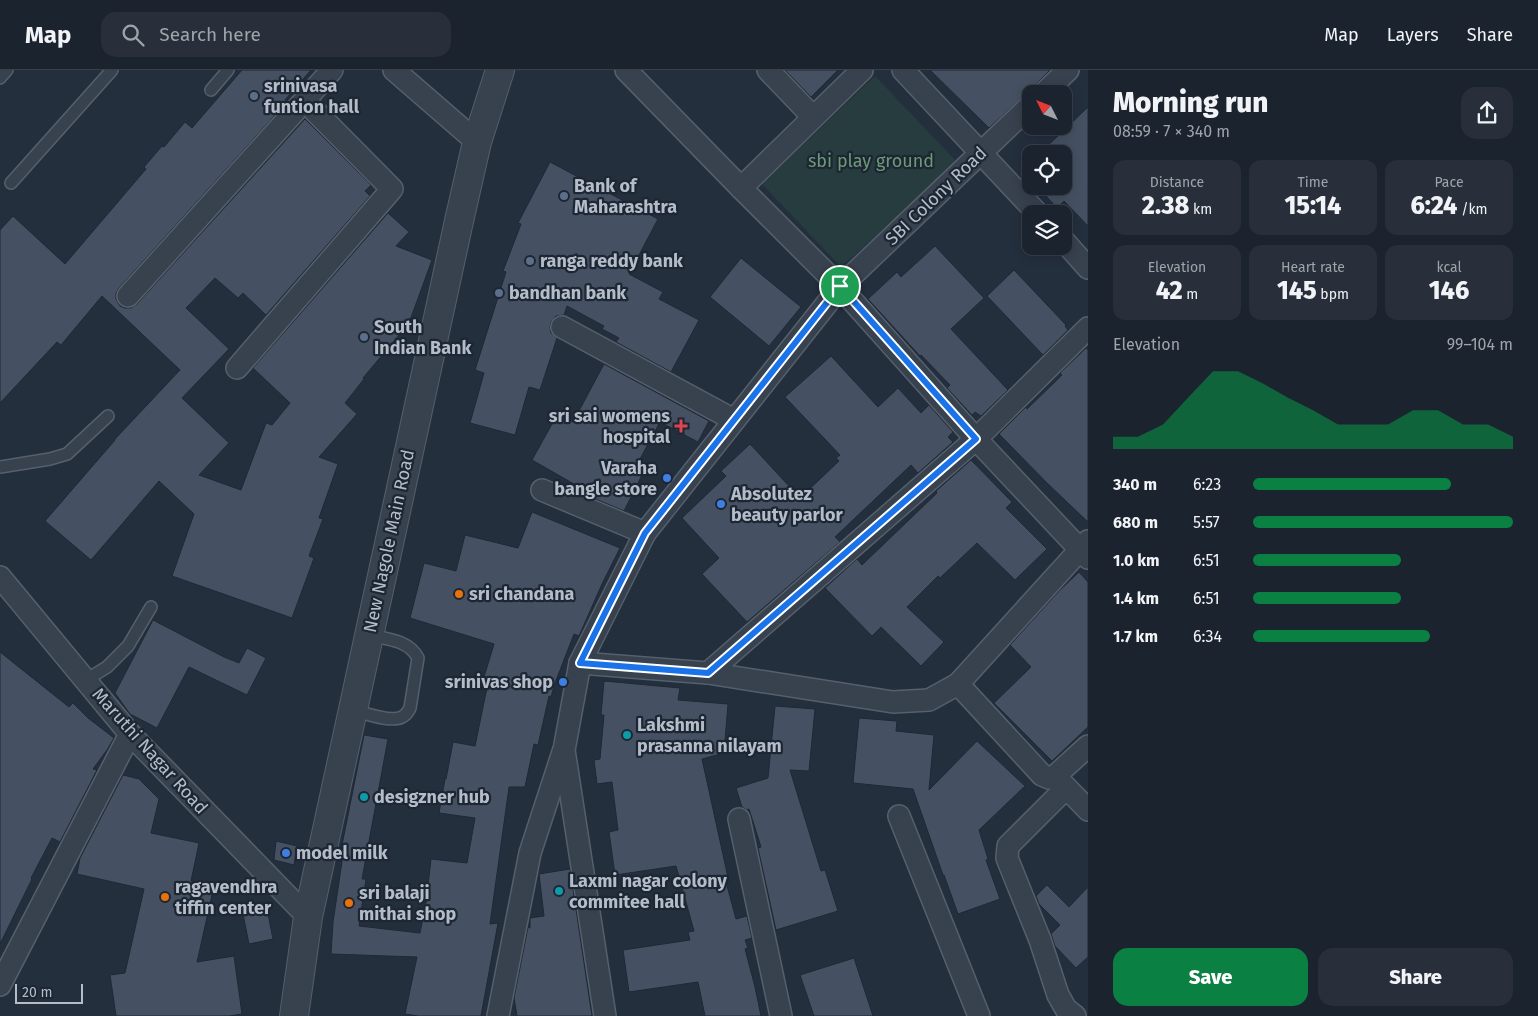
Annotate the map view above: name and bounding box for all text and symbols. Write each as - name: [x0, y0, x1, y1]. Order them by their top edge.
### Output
- search box: [101, 12, 451, 57]
- text: Map: [25, 21, 71, 49]
- icon: search: [119, 21, 147, 49]
- text: Search here: [159, 23, 261, 46]
- text: Map: [1324, 24, 1359, 46]
- text: Layers: [1387, 24, 1439, 46]
- text: Share: [1467, 24, 1513, 46]
- place label: srinivasa funtion hall: [264, 75, 360, 118]
- north arrow: [1022, 85, 1072, 135]
- map controls: [1022, 85, 1072, 255]
- text: Morning run: [1113, 86, 1268, 119]
- button: share: [1461, 87, 1513, 139]
- marker: srinivasa funtion hall: [248, 90, 260, 102]
- text: 08:59 · 7 × 340 m: [1113, 122, 1230, 141]
- street label: SBI Colony Road: [881, 142, 991, 250]
- button: locate: [1022, 145, 1072, 195]
- park label: sbi play ground: [808, 150, 934, 172]
- text: Distance: [1150, 174, 1204, 191]
- text: Time: [1298, 174, 1328, 191]
- text: Pace: [1434, 174, 1464, 191]
- place label: Bank of Maharashtra: [574, 175, 677, 218]
- marker: Bank of Maharashtra: [558, 190, 570, 202]
- text: 2.38: [1142, 191, 1189, 221]
- text: 15:14: [1285, 191, 1341, 221]
- text: 6:24: [1410, 191, 1457, 221]
- text: km: [1189, 201, 1212, 218]
- text: /km: [1457, 201, 1488, 218]
- button: layers: [1022, 205, 1072, 255]
- place label: ranga reddy bank: [540, 250, 684, 272]
- marker: ranga reddy bank: [524, 255, 536, 267]
- text: Elevation: [1148, 259, 1206, 276]
- text: Heart rate: [1281, 259, 1345, 276]
- text: kcal: [1436, 259, 1462, 276]
- pin: [819, 265, 861, 307]
- icon: arrive: [826, 272, 854, 300]
- text: 42: [1156, 276, 1183, 306]
- text: 145: [1277, 276, 1317, 306]
- text: 146: [1429, 276, 1469, 306]
- place label: bandhan bank: [509, 282, 627, 304]
- text: m: [1183, 286, 1198, 303]
- text: bpm: [1317, 286, 1349, 303]
- marker: bandhan bank: [493, 287, 505, 299]
- place label: South Indian Bank: [374, 316, 472, 359]
- marker: South Indian Bank: [358, 331, 370, 343]
- text: Elevation: [1113, 335, 1180, 354]
- text: 99–104 m: [1447, 335, 1513, 354]
- place label: sri sai womens hospital: [549, 405, 671, 448]
- marker: sri sai womens hospital: [674, 419, 688, 433]
- street label: New Nagole Main Road: [359, 447, 419, 635]
- place label: Varaha bangle store: [554, 457, 657, 500]
- marker: Varaha bangle store: [661, 472, 673, 484]
- text: 340 m: [1113, 475, 1157, 494]
- text: 6:23: [1193, 475, 1221, 494]
- place label: Absolutez beauty parlor: [730, 483, 844, 526]
- marker: Absolutez beauty parlor: [715, 498, 727, 510]
- text: 680 m: [1113, 513, 1158, 532]
- text: 5:57: [1193, 513, 1220, 532]
- text: 1.0 km: [1113, 551, 1160, 570]
- text: 6:51: [1193, 551, 1220, 570]
- place label: sri chandana: [469, 583, 575, 605]
- marker: sri chandana: [453, 588, 465, 600]
- text: 1.4 km: [1113, 589, 1159, 608]
- text: 6:51: [1193, 589, 1220, 608]
- text: 1.7 km: [1113, 627, 1158, 646]
- text: 6:34: [1193, 627, 1222, 646]
- place label: srinivas shop: [445, 671, 553, 693]
- marker: srinivas shop: [557, 676, 569, 688]
- street label: Maruthi Nagar Road: [88, 683, 212, 819]
- place label: Lakshmi prasanna nilayam: [637, 714, 782, 757]
- marker: Lakshmi prasanna nilayam: [621, 729, 633, 741]
- place label: desigzner hub: [374, 786, 490, 808]
- marker: desigzner hub: [358, 791, 370, 803]
- place label: model milk: [296, 842, 389, 864]
- marker: model milk: [280, 847, 292, 859]
- place label: Laxmi nagar colony commitee hall: [569, 870, 727, 913]
- place label: ragavendhra tiffin center: [175, 876, 278, 919]
- place label: sri balaji mithai shop: [359, 882, 456, 925]
- marker: Laxmi nagar colony commitee hall: [553, 885, 565, 897]
- marker: ragavendhra tiffin center: [159, 891, 171, 903]
- marker: sri balaji mithai shop: [343, 897, 355, 909]
- button: Save: [1113, 948, 1308, 1006]
- button: Share: [1318, 948, 1513, 1006]
- scale bar: [15, 981, 82, 1004]
- text: 20 m: [22, 984, 52, 1001]

